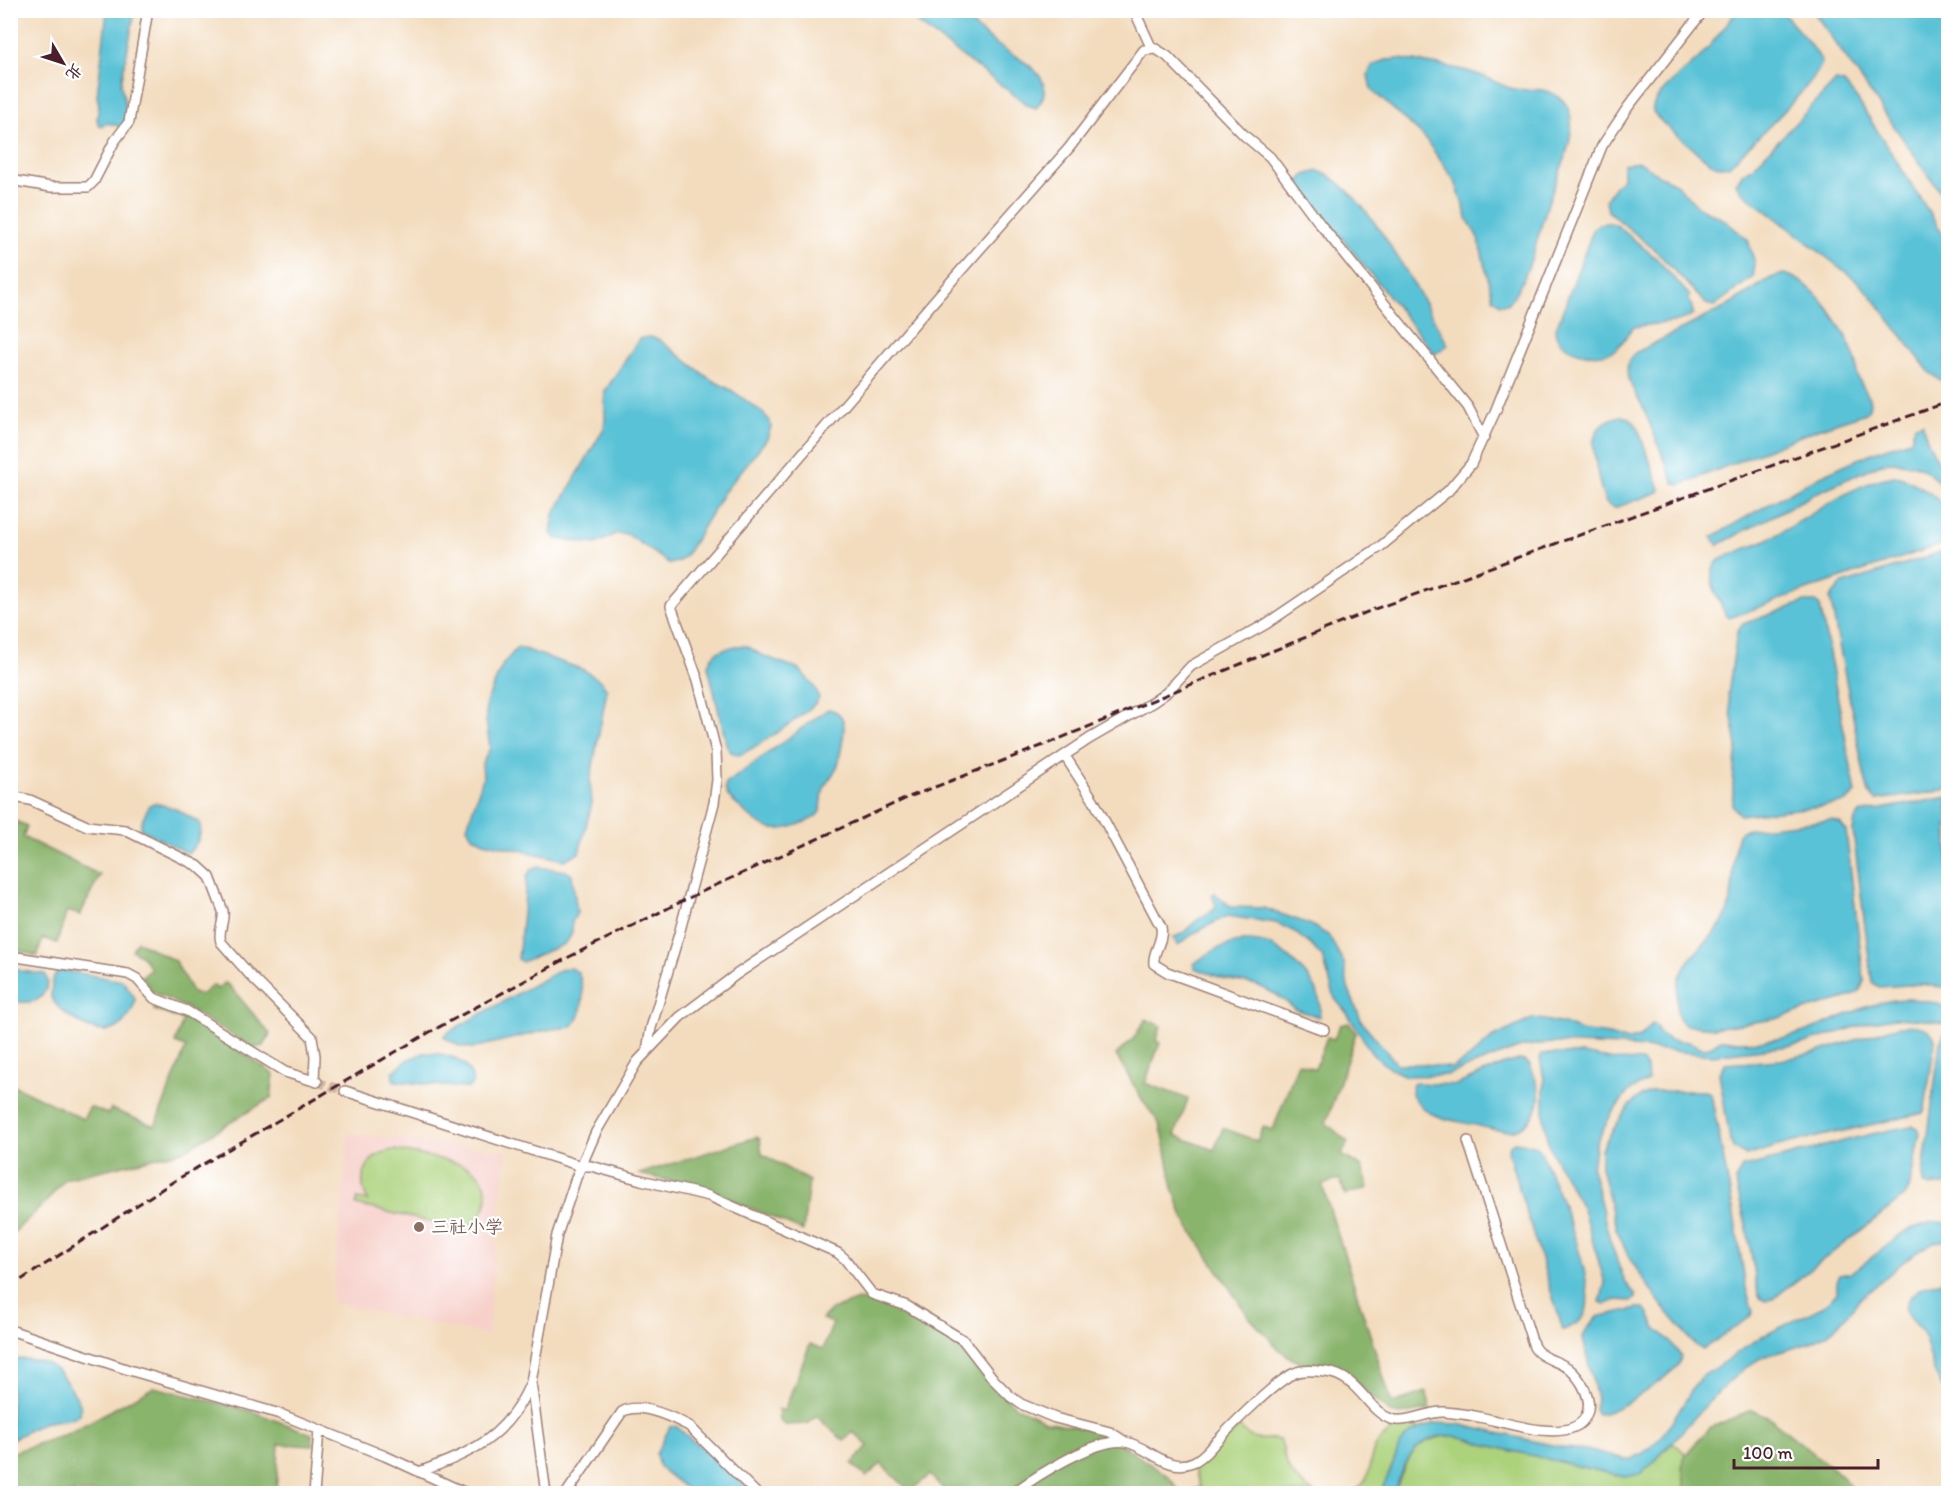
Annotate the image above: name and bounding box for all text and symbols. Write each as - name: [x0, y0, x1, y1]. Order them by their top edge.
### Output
- north arrow: [33, 33, 93, 93]
- text: 北: [62, 60, 87, 84]
- place label: 三社小学: [431, 1216, 503, 1238]
- marker: 三社小学: [412, 1220, 426, 1234]
- scale bar: [1734, 1432, 1878, 1470]
- text: 100 m: [1743, 1442, 1793, 1464]

